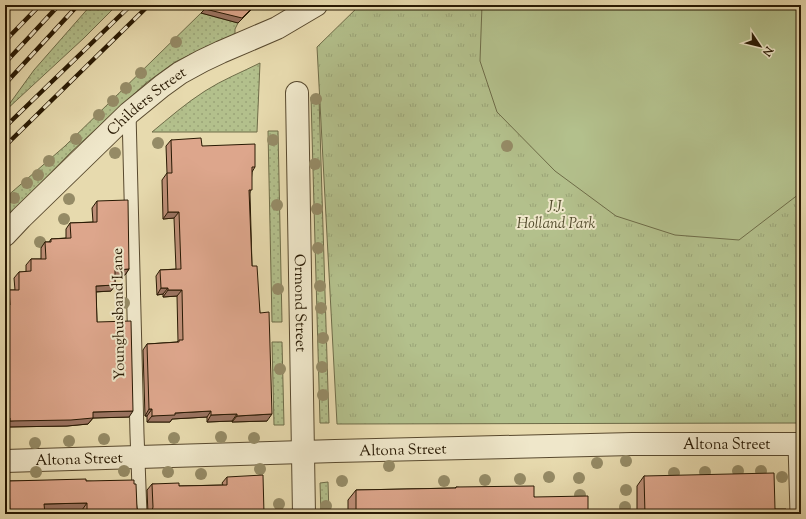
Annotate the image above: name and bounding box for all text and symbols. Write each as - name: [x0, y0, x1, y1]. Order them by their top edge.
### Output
- north arrow: [740, 26, 780, 66]
- text: N: [758, 42, 777, 60]
- street label: Childers Street: [103, 63, 190, 141]
- park label: J.J. Holland Park: [517, 197, 595, 235]
- street label: Younghusband Lane: [108, 248, 131, 380]
- street label: Ormond Street: [288, 254, 310, 352]
- street label: Altona Street: [683, 435, 770, 456]
- street label: Altona Street: [359, 439, 447, 462]
- street label: Altona Street: [35, 448, 123, 472]

